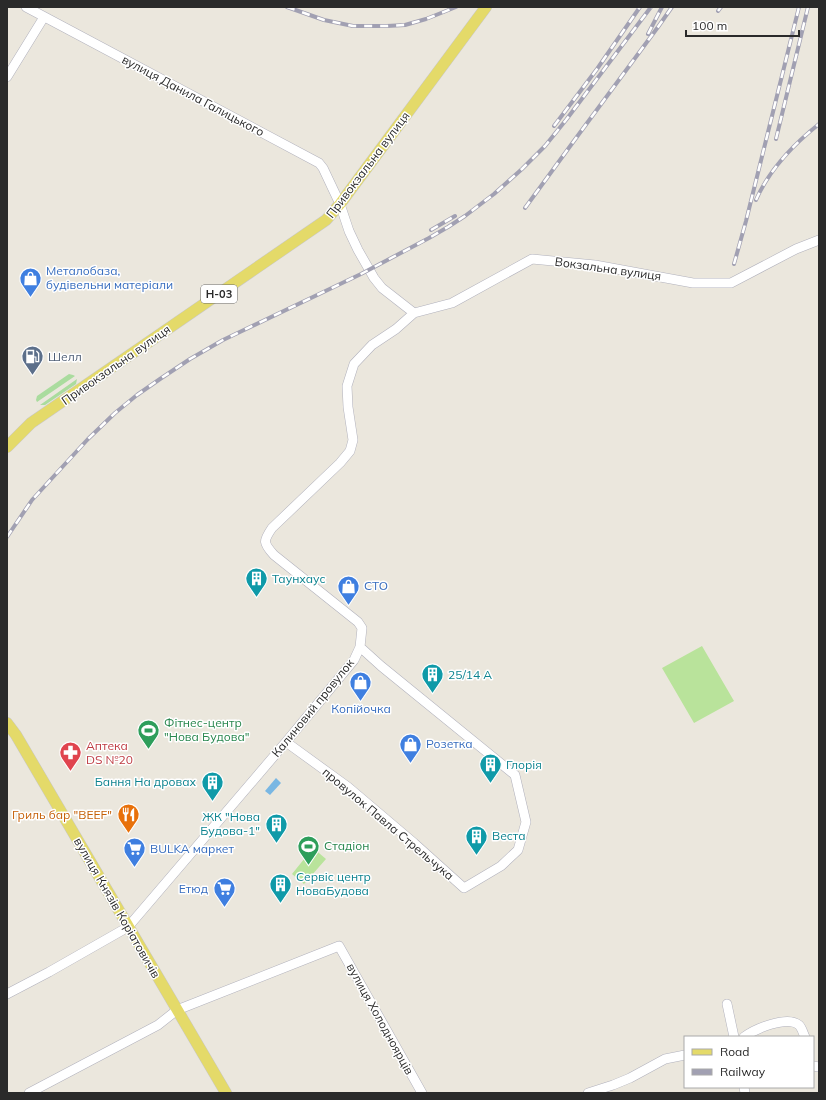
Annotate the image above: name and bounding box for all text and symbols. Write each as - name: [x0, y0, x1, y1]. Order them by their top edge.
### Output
- scale bar: [686, 12, 799, 38]
- text: 100 m: [692, 18, 727, 33]
- street label: вулиця Данила Галицького: [120, 52, 267, 140]
- street label: Привокзальна вулиця: [323, 109, 413, 221]
- street label: Вокзальна вулиця: [554, 254, 662, 283]
- place label: Металобаза, будівельни матеріали: [46, 263, 173, 292]
- shop icon: Металобаза, будівельни матеріали: [17, 265, 43, 298]
- road number: Н-03: [201, 285, 237, 303]
- street label: Привокзальна вулиця: [58, 321, 173, 408]
- fuel station icon: Шелл: [20, 344, 46, 377]
- place label: Шелл: [48, 349, 82, 364]
- building icon: Таунхаус: [243, 566, 269, 599]
- place label: Таунхаус: [272, 571, 326, 586]
- shop icon: СТО: [335, 573, 361, 606]
- place label: СТО: [364, 578, 388, 593]
- street label: Калиновий провулок: [268, 655, 357, 760]
- building icon: 25/14 А: [420, 662, 446, 695]
- place label: 25/14 А: [448, 667, 492, 682]
- shop icon: Копійочка: [348, 669, 374, 702]
- place label: Копійочка: [331, 701, 391, 716]
- place label: Фітнес-центр "Нова Будова": [164, 715, 249, 744]
- sports icon: Фітнес-центр "Нова Будова": [136, 717, 162, 750]
- shop icon: Розетка: [398, 731, 424, 764]
- place label: Розетка: [426, 736, 473, 751]
- place label: Аптека DS №20: [86, 738, 133, 767]
- pharmacy icon: Аптека DS №20: [58, 740, 84, 773]
- building icon: Глорія: [477, 752, 503, 785]
- place label: Глорія: [506, 757, 542, 772]
- street label: провулок Павла Стрельчука: [320, 764, 457, 883]
- building icon: Бання На дровах: [199, 769, 225, 802]
- place label: Бання На дровах: [95, 774, 196, 789]
- restaurant icon: Гриль бар "BEEF": [115, 802, 141, 835]
- place label: Гриль бар "BEEF": [12, 807, 112, 822]
- place label: ЖК "Нова Будова-1": [200, 809, 260, 838]
- building icon: ЖК "Нова Будова-1": [263, 811, 289, 844]
- building icon: Веста: [463, 823, 489, 856]
- place label: Веста: [492, 828, 526, 843]
- sports icon: Стадіон: [296, 833, 322, 866]
- street label: вулиця Князів Коріатовичів: [71, 835, 164, 981]
- supermarket icon: BULKA маркет: [121, 836, 147, 869]
- place label: Стадіон: [324, 838, 369, 853]
- place label: BULKA маркет: [150, 841, 235, 856]
- place label: Сервіс центр НоваБудова: [296, 869, 371, 898]
- building icon: Сервіс центр НоваБудова: [267, 871, 293, 904]
- supermarket icon: Етюд: [211, 876, 237, 909]
- place label: Етюд: [179, 881, 208, 896]
- street label: вулиця Холодноярців: [344, 960, 417, 1077]
- legend: [684, 1036, 814, 1088]
- text: Road: [720, 1044, 749, 1059]
- text: Railway: [720, 1064, 766, 1079]

